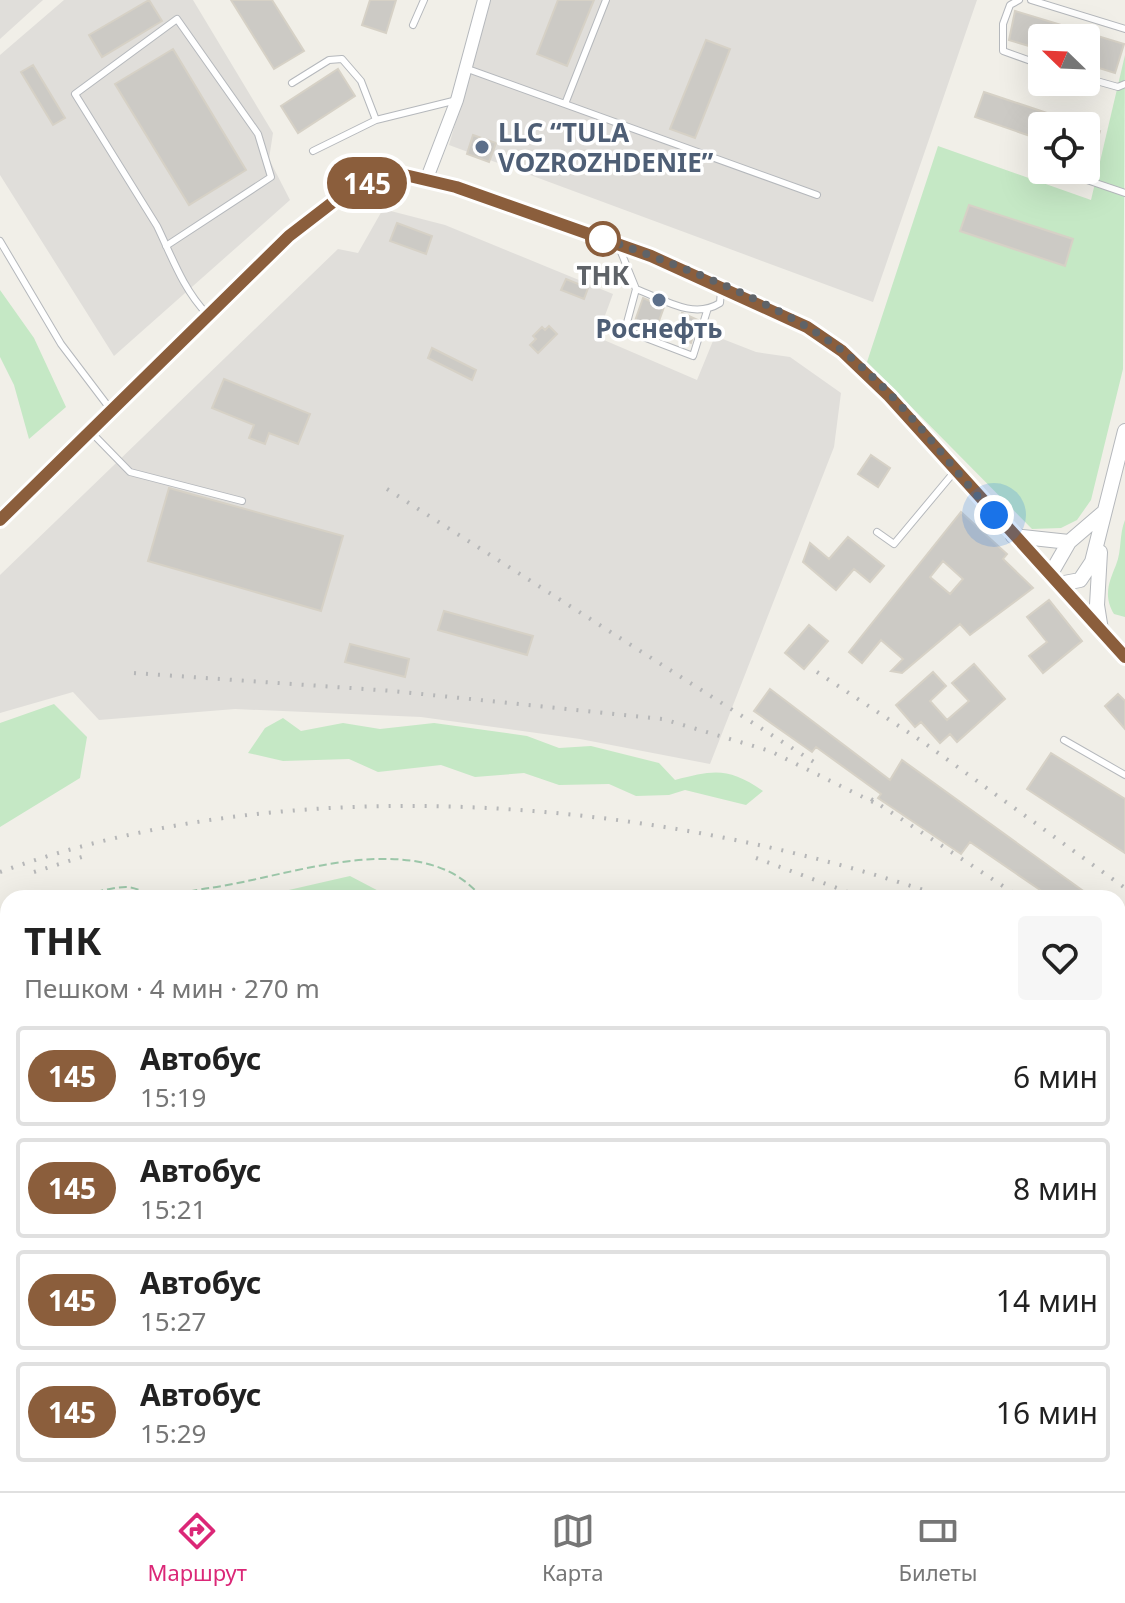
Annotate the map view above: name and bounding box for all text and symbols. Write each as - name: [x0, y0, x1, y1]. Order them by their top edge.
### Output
- north arrow: [1028, 24, 1100, 96]
- map controls: [1028, 24, 1100, 184]
- button: locate: [1028, 112, 1100, 184]
- place label: LLC “TULA VOZROZHDENIE”: [498, 114, 714, 180]
- marker: LLC “TULA VOZROZHDENIE”: [473, 138, 491, 156]
- line badge: 145: [321, 157, 413, 209]
- text: 145: [343, 164, 391, 202]
- marker: ТНК: [586, 222, 620, 256]
- place label: ТНК: [576, 257, 630, 293]
- marker: Роснефть: [650, 291, 668, 309]
- place label: Роснефть: [595, 310, 723, 346]
- your location: [974, 495, 1014, 535]
- text: ТНК: [24, 914, 102, 966]
- button: heart: [1018, 916, 1102, 1000]
- text: Пешком · 4 мин · 270 m: [24, 970, 320, 1006]
- text: Автобус: [140, 1038, 262, 1079]
- text: 6 мин: [1013, 1056, 1098, 1097]
- text: 145: [48, 1057, 96, 1095]
- text: 15:19: [140, 1079, 206, 1115]
- text: Автобус: [140, 1150, 262, 1191]
- text: 8 мин: [1013, 1168, 1098, 1209]
- text: 145: [48, 1169, 96, 1207]
- text: 15:21: [140, 1191, 206, 1227]
- text: Автобус: [140, 1262, 262, 1303]
- text: 14 мин: [996, 1280, 1098, 1321]
- text: 145: [48, 1281, 96, 1319]
- text: 15:27: [140, 1303, 206, 1339]
- text: Автобус: [140, 1374, 262, 1415]
- text: 16 мин: [996, 1392, 1098, 1433]
- text: 145: [48, 1393, 96, 1431]
- text: 15:29: [140, 1415, 206, 1451]
- tab: Маршрут: [148, 1509, 247, 1587]
- tab: Карта: [542, 1509, 603, 1587]
- tab: Билеты: [899, 1509, 977, 1587]

